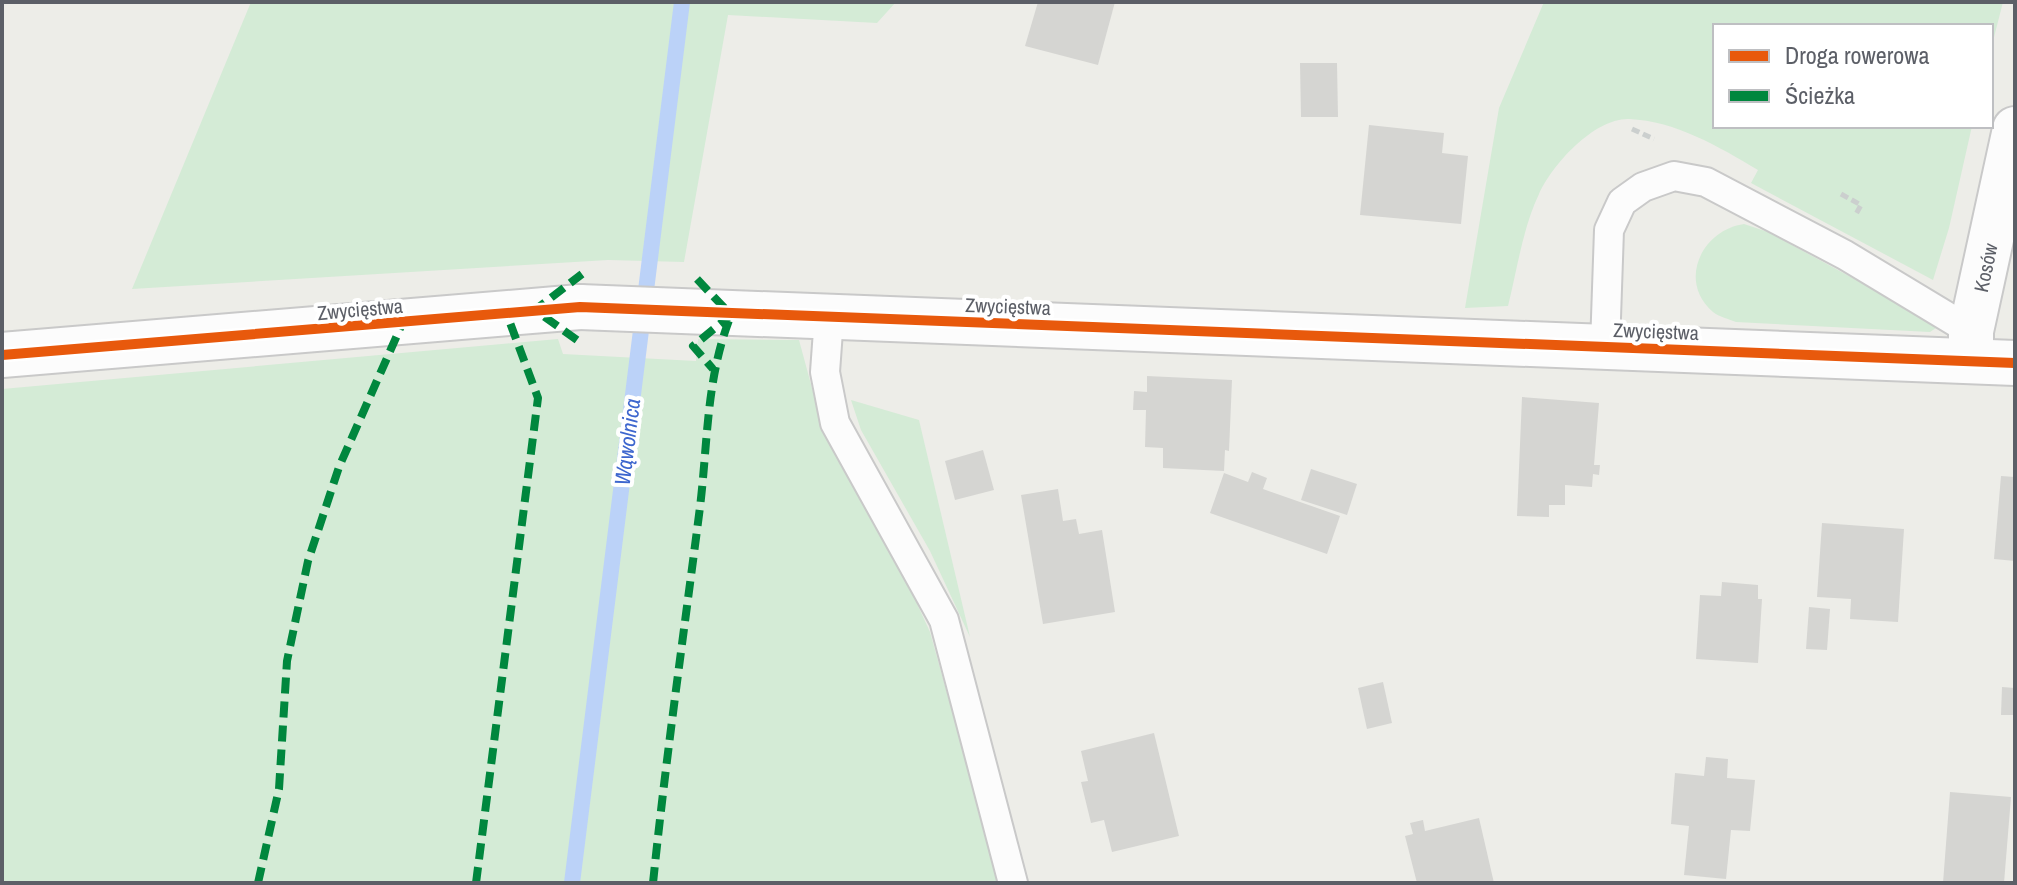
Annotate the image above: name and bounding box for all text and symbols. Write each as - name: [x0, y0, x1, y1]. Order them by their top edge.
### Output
- legend: [1713, 24, 1993, 128]
- text: Droga rowerowa: [1785, 39, 1929, 71]
- text: Ścieżka: [1785, 79, 1855, 111]
- street label: Kosów: [1966, 240, 2003, 294]
- street label: Zwycięstwa: [965, 291, 1051, 321]
- street label: Zwycięstwa: [316, 292, 404, 326]
- street label: Zwycięstwa: [1613, 316, 1699, 346]
- water label: Wąwolnica: [607, 397, 647, 487]

